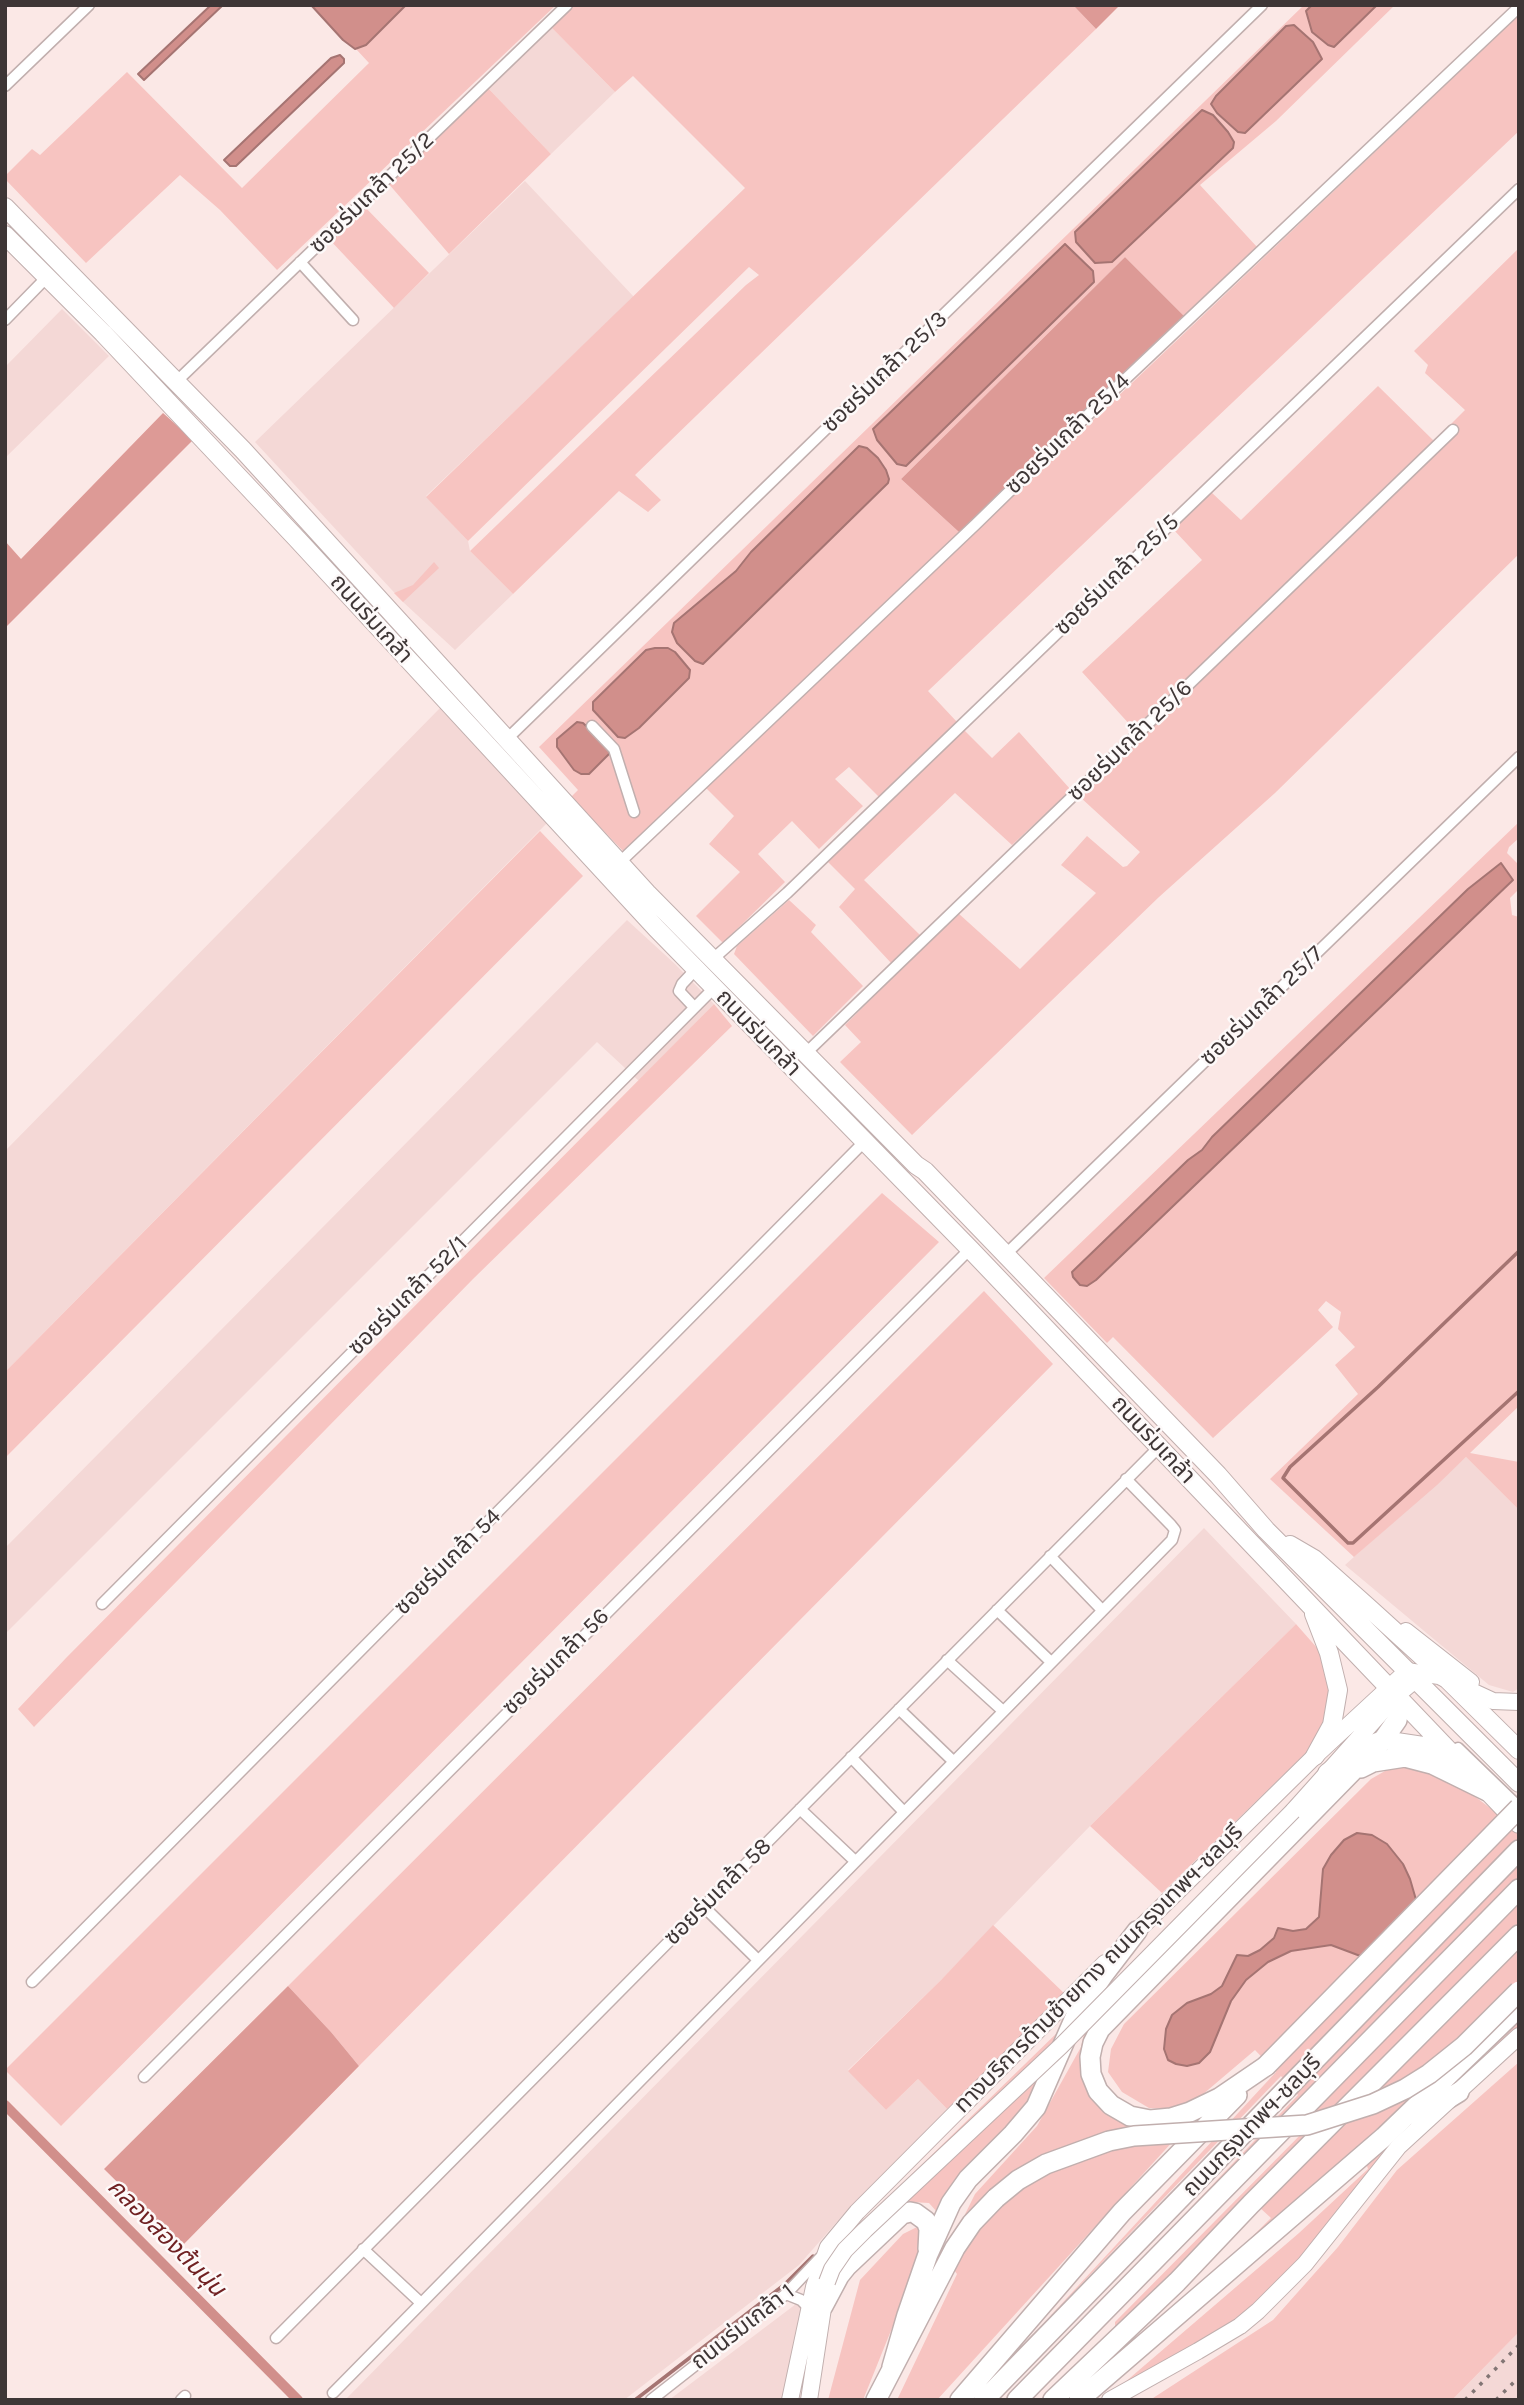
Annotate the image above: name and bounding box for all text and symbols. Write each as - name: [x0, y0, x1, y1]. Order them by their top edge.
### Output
- street label: ซอยร่มเกล้า 25/2: [304, 126, 440, 260]
- street label: ซอยร่มเกล้า 25/3: [817, 305, 953, 439]
- street label: ซอยร่มเกล้า 25/4: [1000, 368, 1136, 500]
- street label: ซอยร่มเกล้า 25/5: [1049, 509, 1185, 641]
- street label: ถนนร่มเกล้า: [324, 569, 418, 669]
- street label: ซอยร่มเกล้า 25/6: [1062, 674, 1198, 808]
- street label: ซอยร่มเกล้า 25/7: [1195, 940, 1329, 1072]
- street label: ถนนร่มเกล้า: [710, 984, 806, 1082]
- street label: ซอยร่มเกล้า 52/1: [343, 1231, 473, 1361]
- street label: ถนนร่มเกล้า: [1105, 1390, 1201, 1490]
- street label: ซอยร่มเกล้า 54: [389, 1503, 507, 1621]
- street label: ซอยร่มเกล้า 56: [497, 1603, 615, 1721]
- street label: ทางบริการด้านซ้ายทาง ถนนกรุงเทพฯ-ชลบุรี: [949, 1819, 1249, 2119]
- street label: ซอยร่มเกล้า 58: [659, 1833, 777, 1951]
- street label: ถนนกรุงเทพฯ-ชลบุรี: [1177, 2049, 1327, 2203]
- water label: คลองสองต้นนุ่น: [101, 2173, 231, 2303]
- street label: ถนนร่มเกล้า 1: [686, 2278, 800, 2376]

